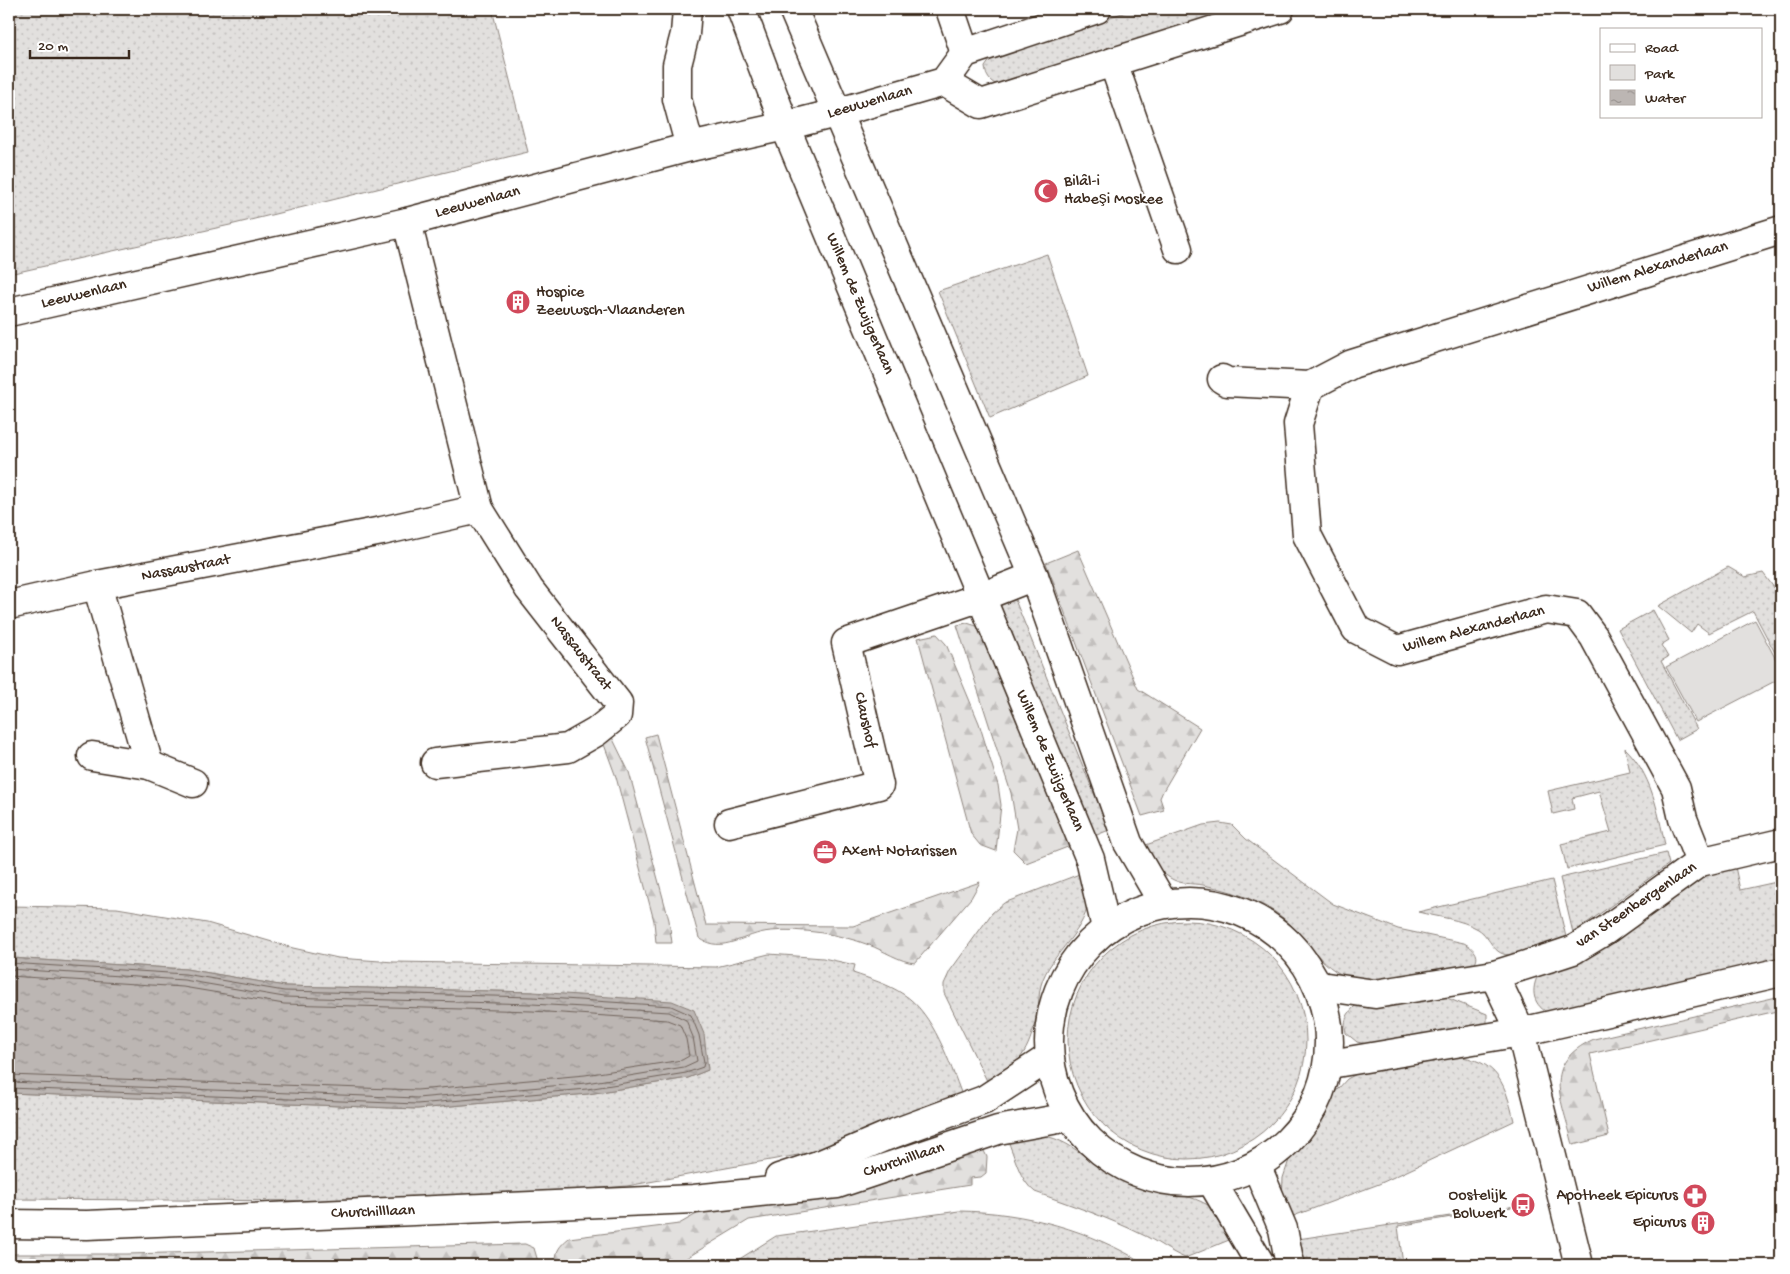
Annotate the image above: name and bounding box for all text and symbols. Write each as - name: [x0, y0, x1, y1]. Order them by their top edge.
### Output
- scale bar: [30, 28, 129, 60]
- legend: [1600, 28, 1762, 118]
- text: 20 m: [38, 38, 68, 56]
- text: Road: [1645, 40, 1679, 58]
- text: Park: [1644, 66, 1675, 84]
- street label: Leeuwenlaan: [826, 82, 915, 124]
- text: Water: [1645, 90, 1687, 108]
- place label: Bilâl-i Habeşi Moskee: [1063, 173, 1164, 210]
- mosque icon: Bilâl-i Habeşi Moskee: [1033, 178, 1059, 204]
- street label: Leeuwenlaan: [434, 182, 523, 223]
- street label: Willem de Zwijgerlaan: [821, 230, 898, 378]
- street label: Willem Alexanderlaan: [1585, 237, 1731, 298]
- street label: Leeuwenlaan: [39, 276, 129, 314]
- place label: Hospice Zeeuwsch-Vlaanderen: [536, 284, 685, 321]
- building icon: Hospice Zeeuwsch-Vlaanderen: [505, 289, 531, 315]
- street label: Nassaustraat: [140, 551, 233, 587]
- street label: Willem Alexanderlaan: [1401, 602, 1547, 658]
- street label: Nassaustraat: [545, 613, 616, 696]
- street label: Willem de Zwijgerlaan: [1011, 687, 1088, 835]
- street label: Claushof: [848, 690, 880, 751]
- office icon: Axent Notarissen: [812, 839, 838, 865]
- place label: Axent Notarissen: [842, 843, 957, 862]
- street label: van Steenbergenlaan: [1573, 858, 1701, 953]
- street label: Churchilllaan: [861, 1139, 947, 1183]
- pharmacy icon: Apotheek Epicurus: [1682, 1183, 1708, 1209]
- place label: Oostelijk Bolwerk: [1449, 1187, 1508, 1224]
- place label: Apotheek Epicurus: [1557, 1187, 1679, 1206]
- bus stop icon: Oostelijk Bolwerk: [1510, 1192, 1536, 1218]
- street label: Churchilllaan: [331, 1202, 416, 1224]
- building icon: Epicurus: [1690, 1210, 1716, 1236]
- place label: Epicurus: [1633, 1214, 1687, 1233]

